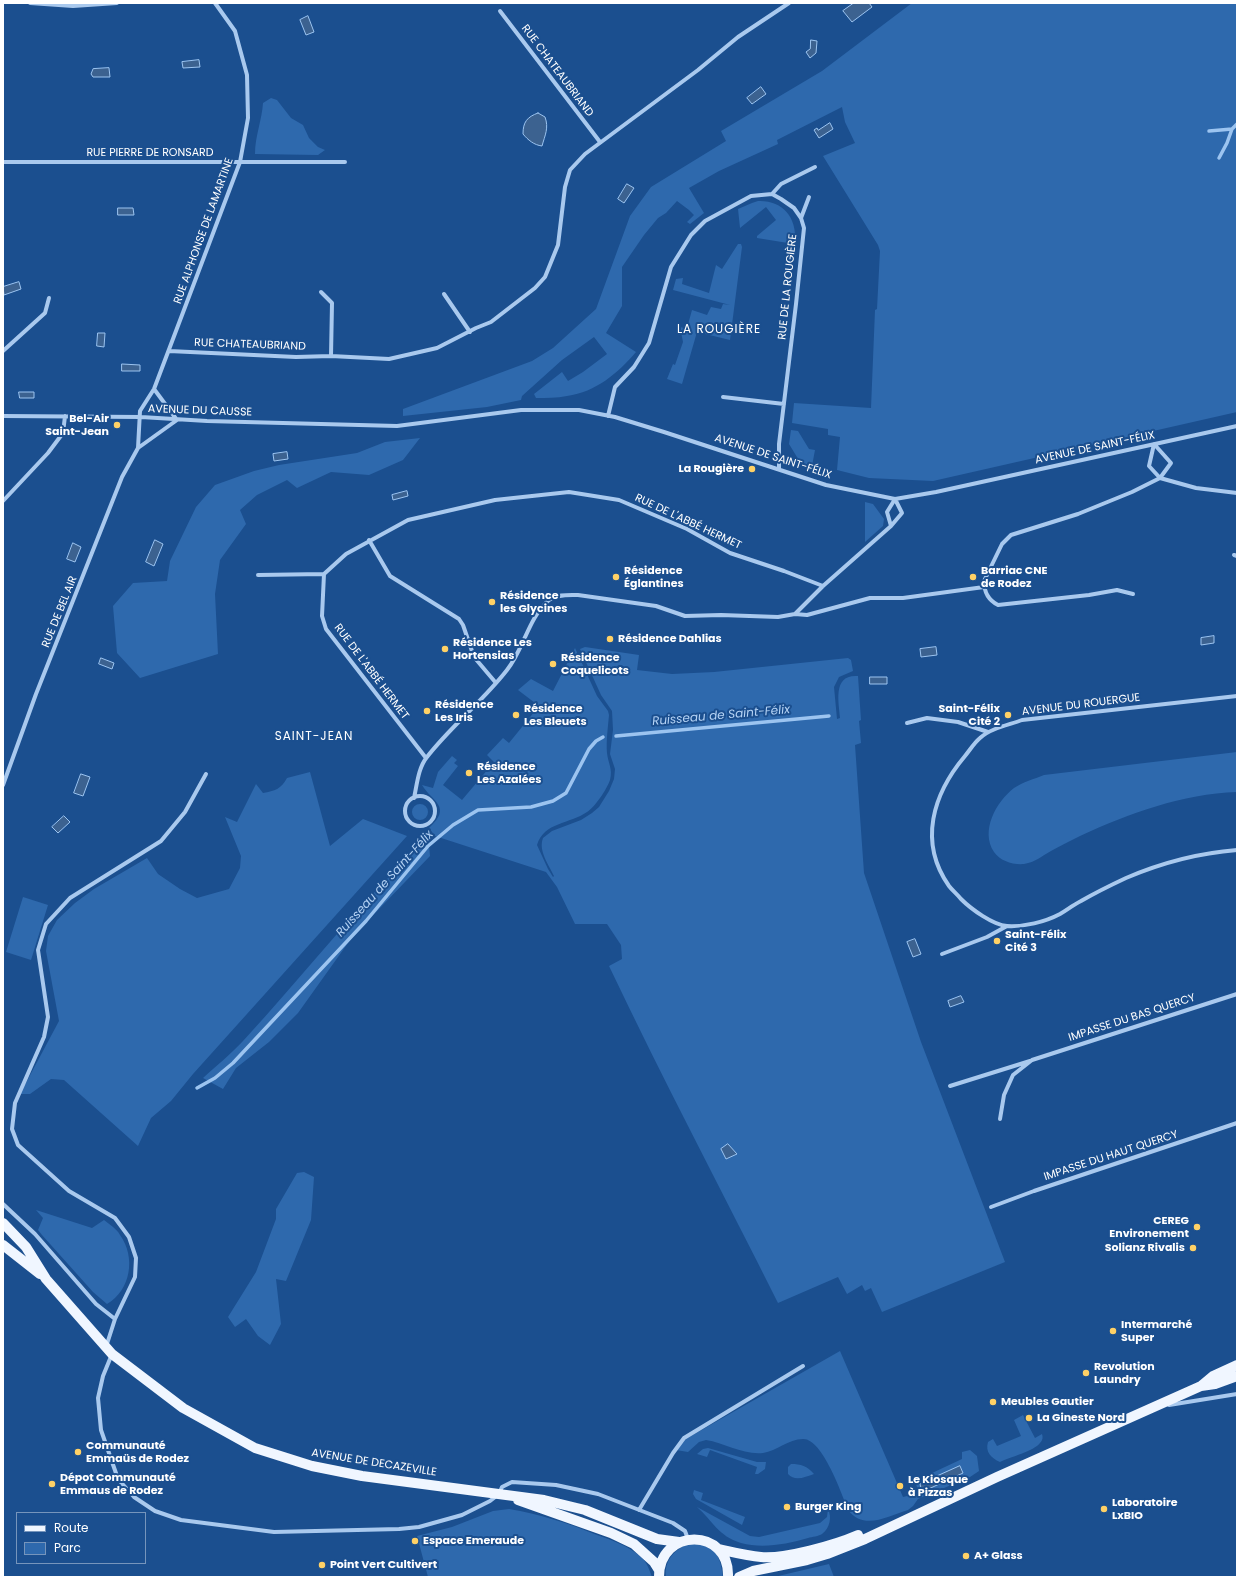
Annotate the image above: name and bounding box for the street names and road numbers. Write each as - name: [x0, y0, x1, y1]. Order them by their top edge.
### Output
- street label: RUE CHATEAUBRIAND: [518, 22, 596, 120]
- street label: RUE PIERRE DE RONSARD: [86, 146, 214, 160]
- street label: RUE ALPHONSE DE LAMARTINE: [171, 156, 237, 306]
- street label: RUE DE LA ROUGIÈRE: [776, 234, 800, 340]
- street label: RUE CHATEAUBRIAND: [194, 336, 306, 354]
- street label: AVENUE DU CAUSSE: [148, 403, 252, 419]
- street label: AVENUE DE SAINT-FÉLIX: [1034, 429, 1156, 467]
- street label: AVENUE DE SAINT-FÉLIX: [713, 432, 833, 482]
- street label: RUE DE L'ABBÉ HERMET: [633, 491, 743, 553]
- street label: RUE DE BEL AIR: [40, 574, 80, 650]
- street label: RUE DE L'ABBÉ HERMET: [331, 622, 411, 722]
- street label: AVENUE DU ROUERGUE: [1021, 691, 1141, 719]
- street label: IMPASSE DU BAS QUERCY: [1067, 991, 1197, 1045]
- street label: IMPASSE DU HAUT QUERCY: [1042, 1128, 1180, 1184]
- street label: AVENUE DE DECAZEVILLE: [310, 1447, 438, 1479]

